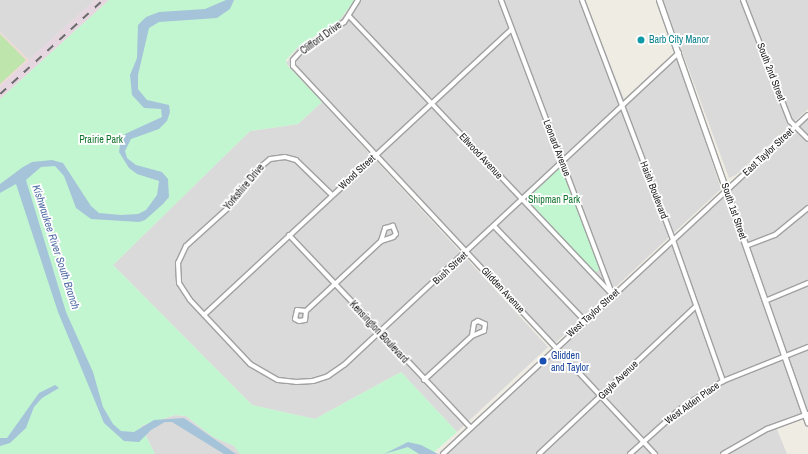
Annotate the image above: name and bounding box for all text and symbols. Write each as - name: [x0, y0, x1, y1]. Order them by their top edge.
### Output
- street label: Clifford Drive: [298, 19, 344, 57]
- place label: Barb City Manor: [649, 34, 709, 46]
- marker: Barb City Manor: [636, 35, 646, 45]
- street label: South 2nd Street: [754, 41, 788, 103]
- street label: Leonard Avenue: [541, 118, 573, 178]
- street label: East Taylor Street: [740, 125, 796, 179]
- street label: Ellwood Avenue: [457, 130, 505, 182]
- park label: Prairie Park: [79, 134, 123, 146]
- street label: Wood Street: [336, 152, 378, 192]
- street label: Haish Boulevard: [638, 160, 670, 220]
- street label: Yorkshire Drive: [221, 162, 267, 212]
- street label: South 1st Street: [719, 181, 749, 241]
- water label: Kishwaukee River South Branch: [30, 183, 82, 311]
- park label: Shipman Park: [528, 194, 580, 206]
- street label: Bush Street: [430, 249, 470, 287]
- street label: Glidden Avenue: [479, 264, 527, 316]
- street label: West Taylor Street: [564, 286, 622, 340]
- street label: Kensington Boulevard: [347, 298, 411, 366]
- place label: Glidden and Taylor: [551, 349, 589, 372]
- marker: Glidden and Taylor: [538, 356, 548, 366]
- street label: Gayle Avenue: [595, 358, 641, 402]
- street label: West Alden Place: [662, 379, 722, 427]

